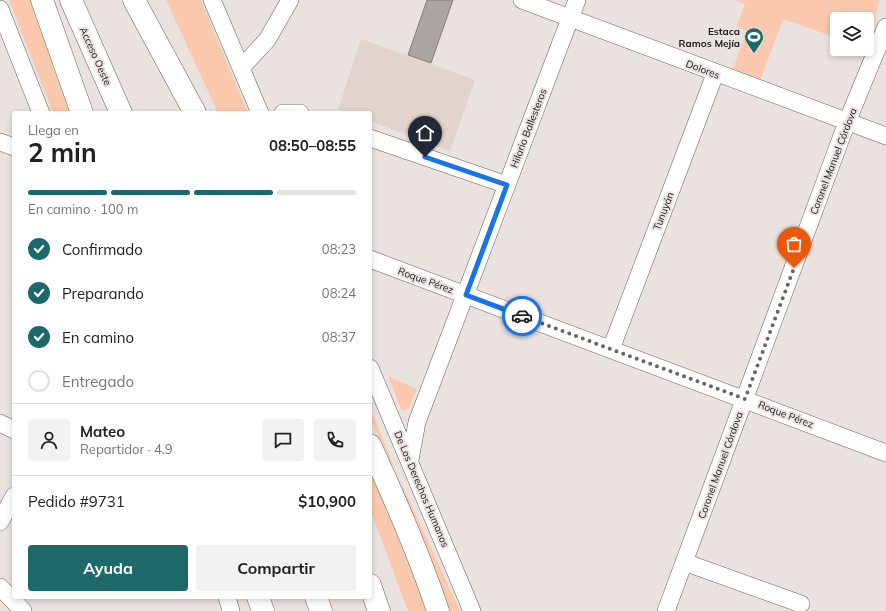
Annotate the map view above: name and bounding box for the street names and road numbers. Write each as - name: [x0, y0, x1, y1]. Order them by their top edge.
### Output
- street label: Acceso Oeste: [77, 25, 114, 87]
- street label: Dolores: [684, 57, 722, 82]
- street label: Hilario Ballesteros: [507, 87, 550, 170]
- street label: Coronel Manuel Córdova: [807, 106, 860, 216]
- street label: Tunuyán: [650, 190, 677, 232]
- street label: Roque Pérez: [396, 264, 455, 297]
- street label: Roque Pérez: [756, 398, 815, 431]
- street label: Coronel Manuel Córdova: [695, 410, 746, 521]
- street label: De Los Derechos Humanos: [391, 429, 452, 549]

